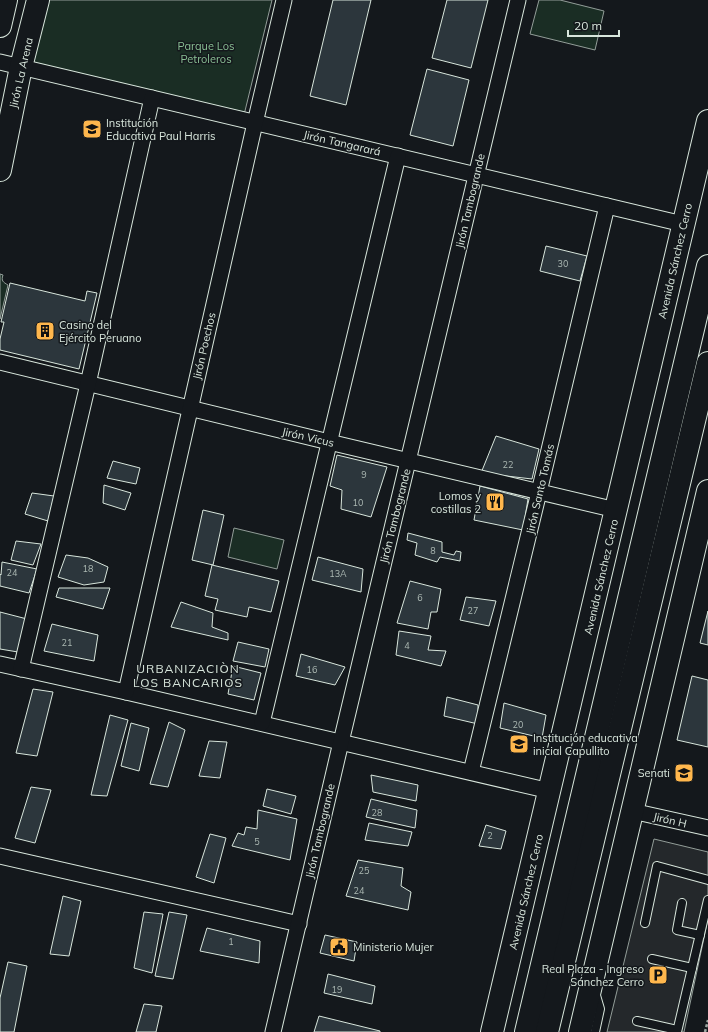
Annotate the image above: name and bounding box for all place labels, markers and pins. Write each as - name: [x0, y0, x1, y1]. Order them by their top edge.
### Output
- place label: Institución Educativa Paul Harris: [106, 116, 215, 143]
- school or university icon: Institución Educativa Paul Harris: [81, 118, 103, 140]
- place label: Casino del Ejército Peruano: [59, 318, 142, 345]
- building icon: Casino del Ejército Peruano: [34, 320, 56, 342]
- place label: Lomos y costillas 2: [431, 489, 481, 516]
- restaurant icon: Lomos y costillas 2: [484, 491, 506, 513]
- place label: Institución educativa inicial Capullito: [533, 731, 638, 758]
- school or university icon: Institución educativa inicial Capullito: [508, 733, 530, 755]
- school or university icon: Senati: [673, 762, 695, 784]
- place label: Senati: [638, 766, 670, 780]
- public building icon: Ministerio Mujer: [328, 936, 350, 958]
- place label: Ministerio Mujer: [353, 940, 433, 954]
- place label: Real Plaza - Ingreso Sánchez Cerro: [542, 962, 644, 989]
- parking icon: Real Plaza - Ingreso Sánchez Cerro: [647, 964, 669, 986]

